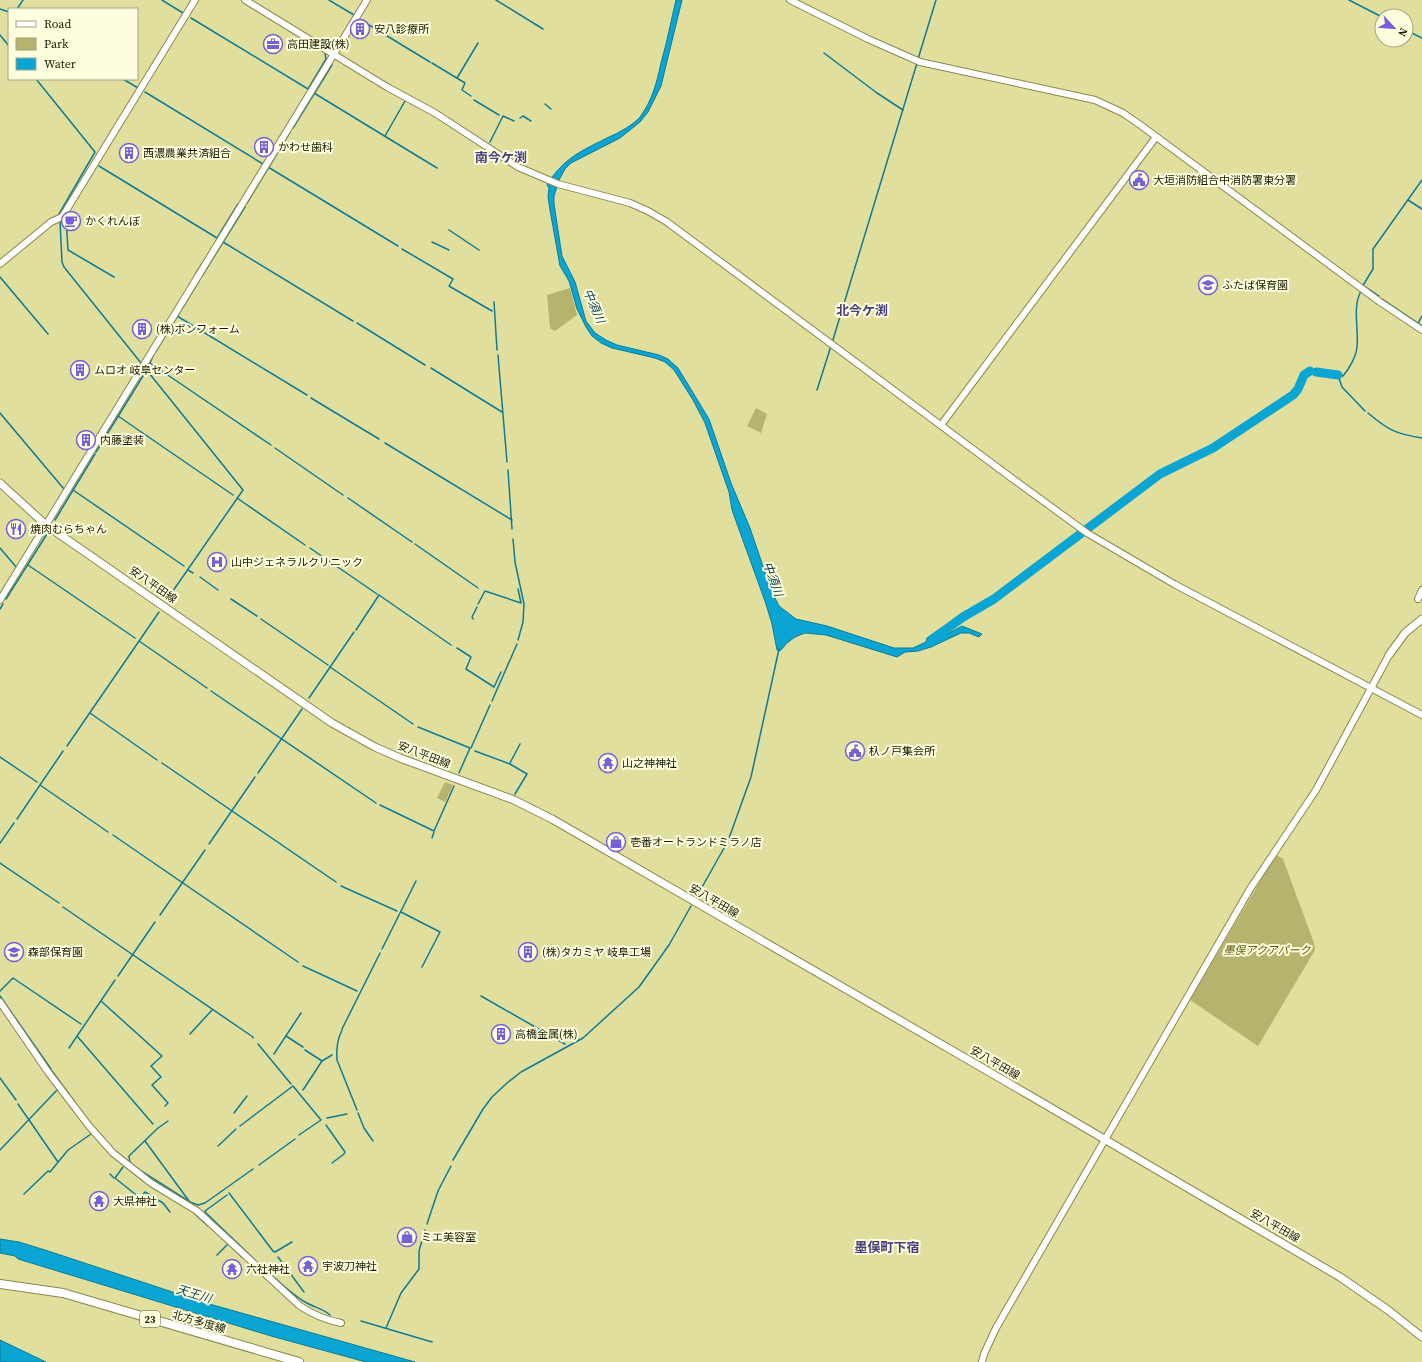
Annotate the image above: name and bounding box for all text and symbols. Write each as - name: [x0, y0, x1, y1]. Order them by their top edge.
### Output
- legend: [8, 8, 138, 80]
- north arrow: [1374, 8, 1414, 48]
- text: Road: [44, 16, 71, 32]
- building icon: 安八診療所: [349, 18, 371, 40]
- place label: 安八診療所: [374, 22, 430, 37]
- text: N: [1394, 25, 1411, 39]
- office icon: 高田建設(株): [262, 33, 284, 55]
- text: Park: [44, 36, 69, 52]
- place label: 高田建設(株): [287, 37, 349, 52]
- text: Water: [44, 56, 76, 72]
- building icon: かわせ歯科: [253, 136, 275, 158]
- place label: かわせ歯科: [278, 140, 333, 155]
- building icon: 西濃農業共済組合: [118, 142, 140, 164]
- place label: 西濃農業共済組合: [143, 146, 231, 161]
- district label: 南今ケ渕: [475, 149, 527, 166]
- public building icon: 大垣消防組合中消防署東分署: [1128, 169, 1150, 191]
- place label: 大垣消防組合中消防署東分署: [1153, 173, 1296, 188]
- cafe icon: かくれんぼ: [60, 210, 82, 232]
- place label: かくれんぼ: [85, 214, 140, 229]
- school or university icon: ふたば保育園: [1197, 274, 1219, 296]
- place label: ふたば保育園: [1222, 278, 1288, 293]
- water label: 中須川: [580, 286, 609, 328]
- district label: 北今ケ渕: [836, 302, 888, 319]
- building icon: (株)ボンフォーム: [131, 318, 153, 340]
- place label: (株)ボンフォーム: [156, 322, 240, 337]
- building icon: ムロオ 岐阜センター: [69, 359, 91, 381]
- place label: ムロオ 岐阜センター: [94, 363, 196, 378]
- building icon: 内藤塗装: [75, 429, 97, 451]
- place label: 内藤塗装: [100, 433, 144, 448]
- restaurant icon: 焼肉むらちゃん: [5, 518, 27, 540]
- place label: 焼肉むらちゃん: [30, 522, 107, 537]
- hospital icon: 山中ジェネラルクリニック: [206, 551, 228, 573]
- place label: 山中ジェネラルクリニック: [231, 555, 363, 570]
- water label: 中須川: [759, 559, 787, 601]
- street label: 安八平田線: [126, 563, 180, 607]
- street label: 安八平田線: [396, 738, 452, 772]
- public building icon: 杁ノ戸集会所: [844, 740, 866, 762]
- place label: 杁ノ戸集会所: [869, 744, 936, 759]
- temple icon: 山之神神社: [597, 752, 619, 774]
- place label: 山之神神社: [622, 756, 677, 771]
- shop icon: 壱番オートランドミラノ店: [605, 831, 627, 853]
- place label: 壱番オートランドミラノ店: [630, 835, 762, 850]
- street label: 安八平田線: [686, 881, 742, 921]
- school or university icon: 森部保育園: [3, 941, 25, 963]
- building icon: (株)タカミヤ 岐阜工場: [517, 941, 539, 963]
- park label: 墨俣アクアパーク: [1223, 943, 1312, 958]
- place label: 森部保育園: [28, 945, 83, 960]
- place label: (株)タカミヤ 岐阜工場: [542, 945, 651, 960]
- building icon: 高橋金属(株): [490, 1023, 512, 1045]
- place label: 高橋金属(株): [515, 1027, 577, 1042]
- street label: 安八平田線: [967, 1043, 1023, 1083]
- temple icon: 大県神社: [88, 1190, 110, 1212]
- place label: 大県神社: [113, 1194, 157, 1209]
- street label: 安八平田線: [1247, 1206, 1303, 1246]
- shop icon: ミエ美容室: [396, 1226, 418, 1248]
- place label: ミエ美容室: [421, 1230, 476, 1245]
- district label: 墨俣町下宿: [854, 1239, 920, 1256]
- temple icon: 宇波刀神社: [297, 1255, 319, 1277]
- temple icon: 六社神社: [221, 1258, 243, 1280]
- place label: 宇波刀神社: [322, 1259, 377, 1274]
- place label: 六社神社: [246, 1262, 290, 1277]
- water label: 天王川: [174, 1281, 215, 1307]
- street label: 北方多度線: [170, 1307, 228, 1337]
- road number: 23: [140, 1311, 160, 1327]

